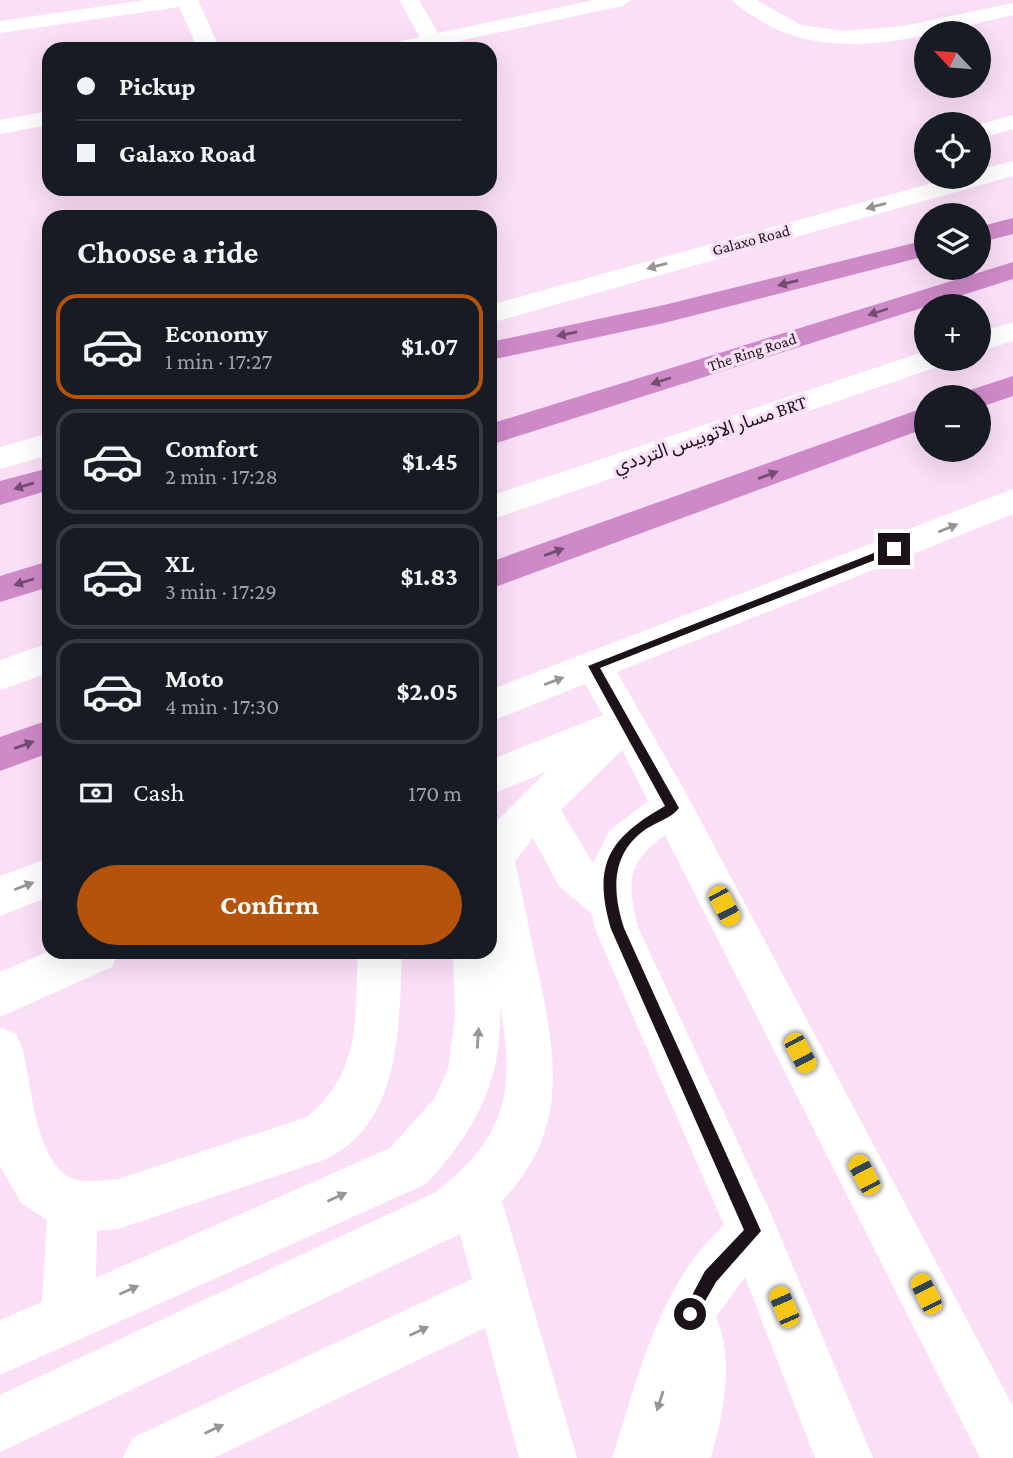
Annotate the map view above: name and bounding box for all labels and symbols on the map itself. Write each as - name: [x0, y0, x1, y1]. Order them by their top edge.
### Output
- north arrow: [914, 21, 990, 98]
- one-way arrow: [865, 201, 886, 211]
- street label: Galaxo Road: [710, 221, 792, 259]
- one-way arrow: [646, 261, 667, 271]
- one-way arrow: [777, 278, 799, 289]
- one-way arrow: [867, 308, 888, 318]
- one-way arrow: [556, 329, 578, 340]
- street label: The Ring Road: [706, 330, 799, 375]
- one-way arrow: [650, 376, 671, 387]
- street label: مسار الاتوبيس الترددي BRT: [611, 391, 811, 481]
- one-way arrow: [757, 469, 778, 480]
- one-way arrow: [14, 481, 35, 492]
- one-way arrow: [938, 522, 959, 533]
- route end: [878, 533, 910, 565]
- one-way arrow: [544, 547, 565, 558]
- one-way arrow: [14, 577, 35, 587]
- one-way arrow: [543, 675, 564, 686]
- one-way arrow: [14, 739, 35, 750]
- one-way arrow: [14, 881, 35, 892]
- car: [705, 883, 744, 929]
- one-way arrow: [473, 1027, 484, 1049]
- car: [781, 1030, 820, 1076]
- car: [845, 1152, 884, 1198]
- one-way arrow: [327, 1191, 347, 1203]
- car: [908, 1271, 945, 1317]
- one-way arrow: [119, 1284, 140, 1295]
- car: [767, 1284, 802, 1330]
- route start: [674, 1298, 706, 1330]
- one-way arrow: [409, 1325, 429, 1337]
- one-way arrow: [654, 1391, 665, 1412]
- one-way arrow: [204, 1423, 224, 1434]

